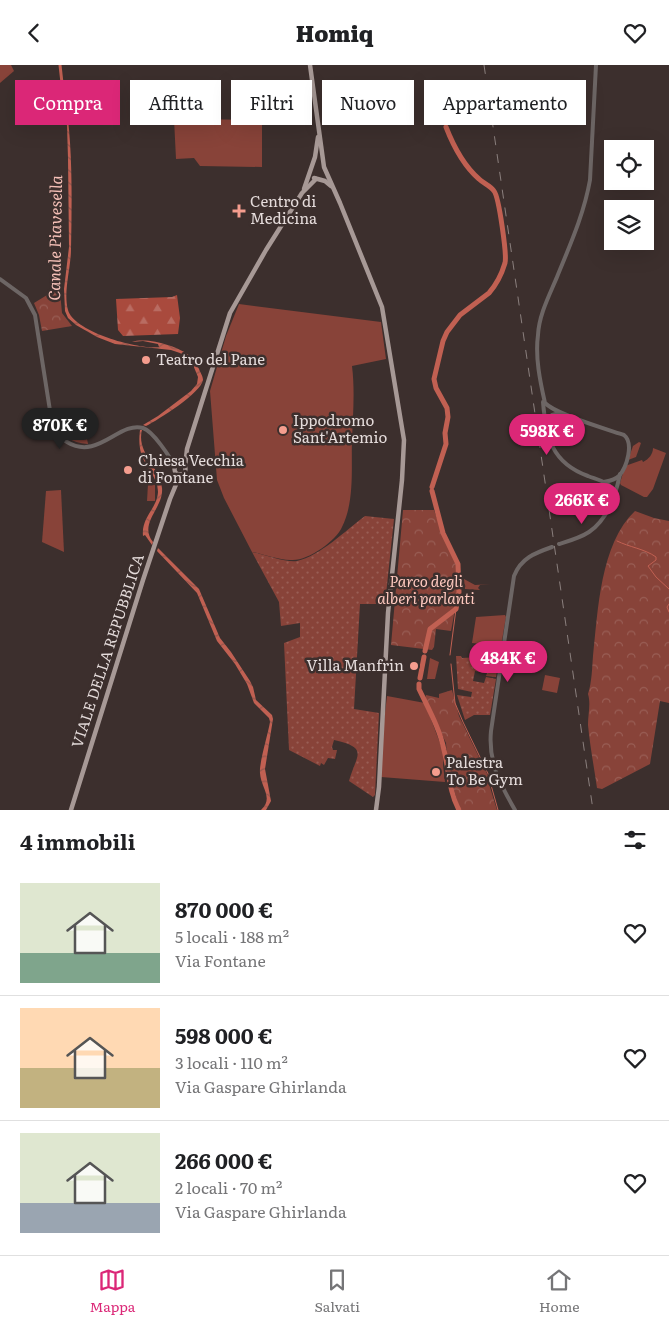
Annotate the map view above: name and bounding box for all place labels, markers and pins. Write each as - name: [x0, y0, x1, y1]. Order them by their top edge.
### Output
- place label: Centro di Medicina: [250, 189, 318, 229]
- marker: Centro di Medicina: [232, 204, 246, 218]
- place label: Teatro del Pane: [156, 347, 265, 370]
- marker: Teatro del Pane: [140, 354, 152, 366]
- pin: 870K €: [19, 407, 101, 450]
- place label: Ippodromo Sant'Artemio: [293, 408, 387, 448]
- pin: 598K €: [506, 413, 588, 456]
- marker: Ippodromo Sant'Artemio: [277, 424, 289, 436]
- place label: Chiesa Vecchia di Fontane: [138, 448, 245, 488]
- marker: Chiesa Vecchia di Fontane: [122, 464, 134, 476]
- pin: 266K €: [541, 483, 623, 525]
- pin: 484K €: [467, 641, 549, 683]
- place label: Villa Manfrin: [307, 653, 404, 676]
- marker: Villa Manfrin: [408, 660, 420, 672]
- place label: Palestra To Be Gym: [446, 750, 523, 790]
- marker: Palestra To Be Gym: [430, 766, 442, 778]

